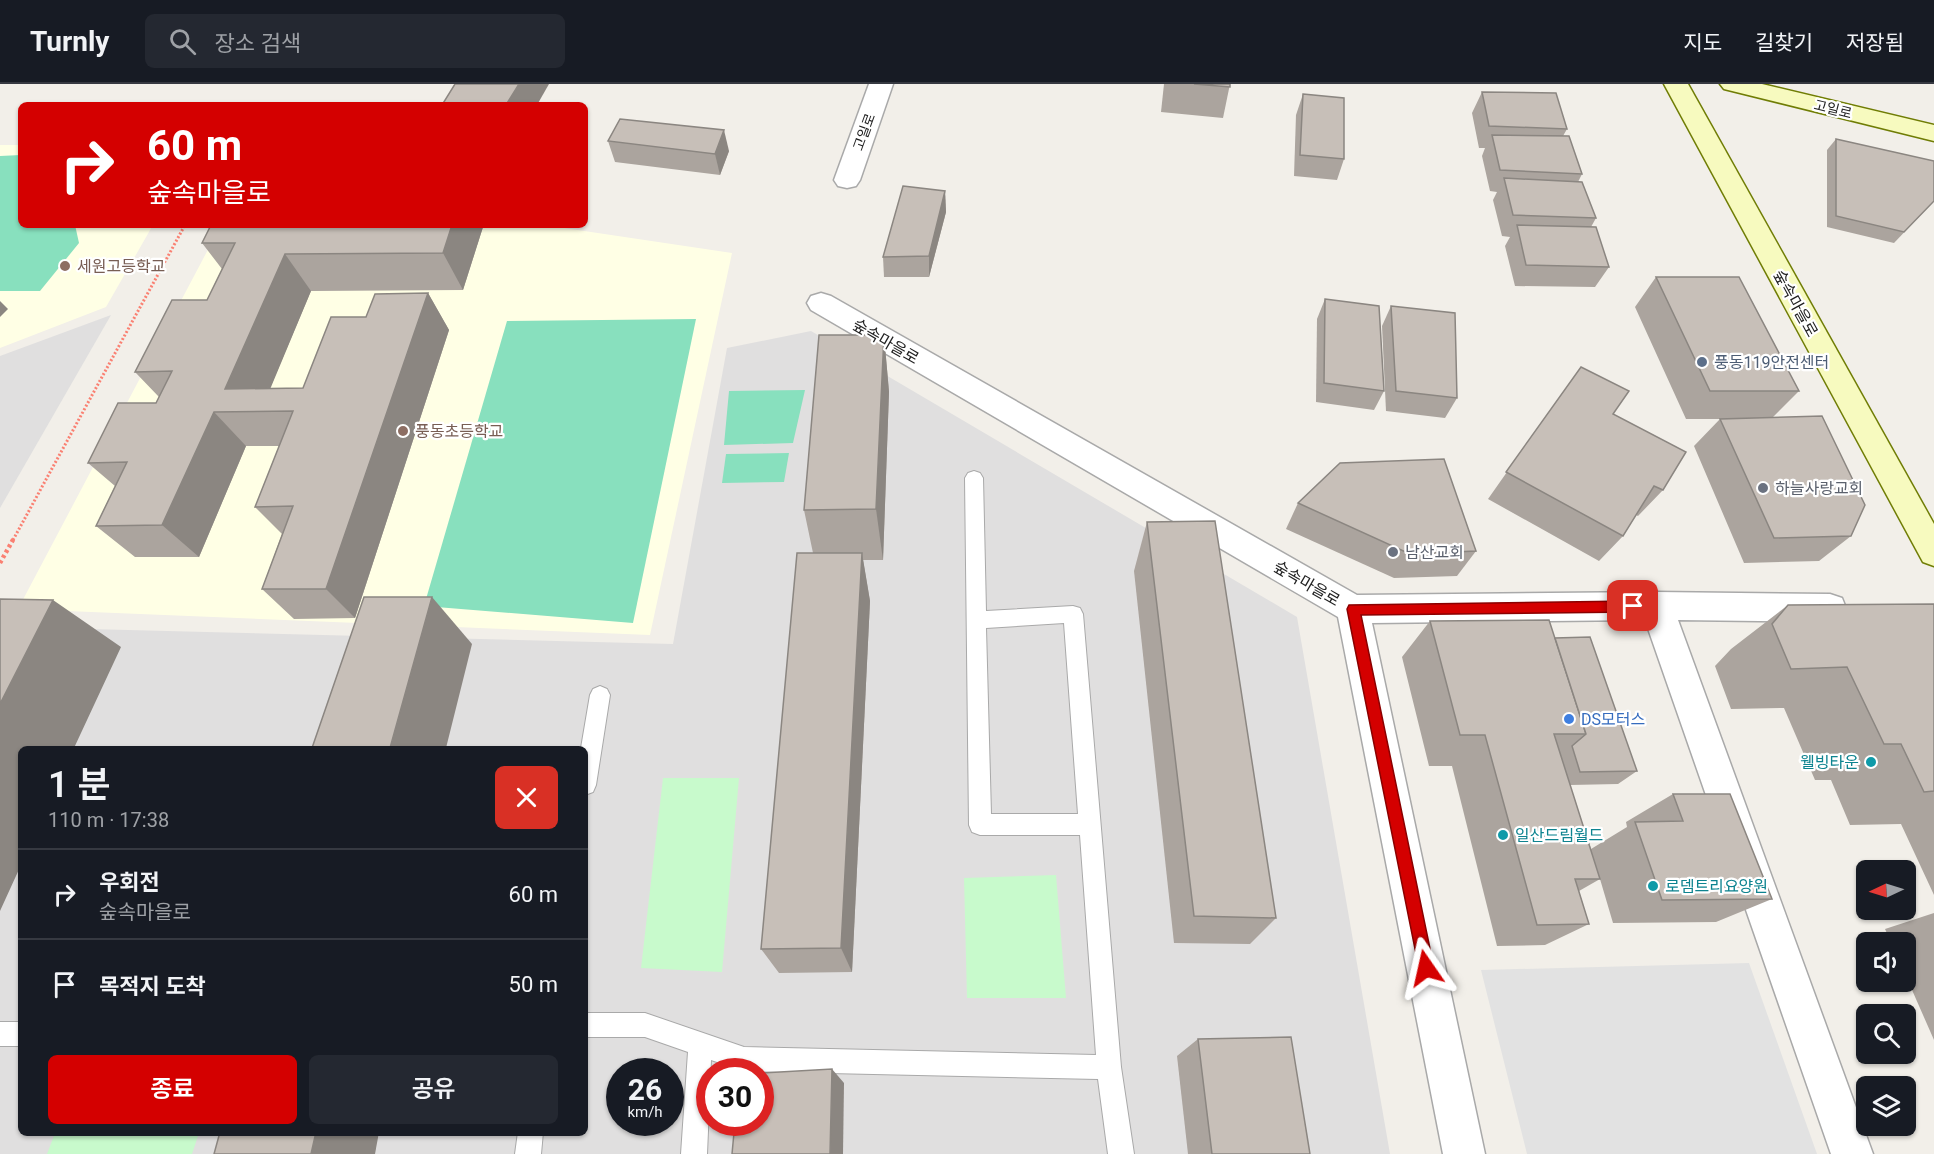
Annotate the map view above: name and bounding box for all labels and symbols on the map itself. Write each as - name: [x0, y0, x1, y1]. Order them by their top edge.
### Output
- street label: 고일로: [1812, 97, 1854, 121]
- street label: 고일로: [850, 111, 878, 153]
- place label: 세원고등학교: [77, 257, 165, 276]
- marker: 세원고등학교: [58, 259, 72, 273]
- street label: 숲속마을로: [1769, 266, 1822, 340]
- street label: 숲속마을로: [849, 315, 923, 368]
- place label: 풍동119안전센터: [1714, 353, 1829, 372]
- marker: 풍동119안전센터: [1695, 355, 1709, 369]
- place label: 풍동초등학교: [415, 422, 503, 441]
- marker: 풍동초등학교: [396, 424, 410, 438]
- place label: 하늘사랑교회: [1775, 479, 1863, 498]
- marker: 하늘사랑교회: [1756, 481, 1770, 495]
- place label: 남산교회: [1405, 543, 1464, 562]
- marker: 남산교회: [1386, 545, 1400, 559]
- street label: 숲속마을로: [1270, 557, 1344, 610]
- pin: [1607, 580, 1658, 631]
- place label: DS모터스: [1581, 710, 1645, 729]
- marker: DS모터스: [1562, 712, 1576, 726]
- place label: 웰빙타운: [1800, 753, 1859, 772]
- marker: 웰빙타운: [1864, 755, 1878, 769]
- place label: 일산드림월드: [1515, 826, 1603, 845]
- marker: 일산드림월드: [1496, 828, 1510, 842]
- north arrow: [1856, 860, 1916, 920]
- place label: 로뎀트리요양원: [1665, 877, 1768, 896]
- marker: 로뎀트리요양원: [1646, 879, 1660, 893]
- position arrow: [1394, 936, 1458, 1000]
- speed limit sign: 30: [696, 1058, 774, 1136]

